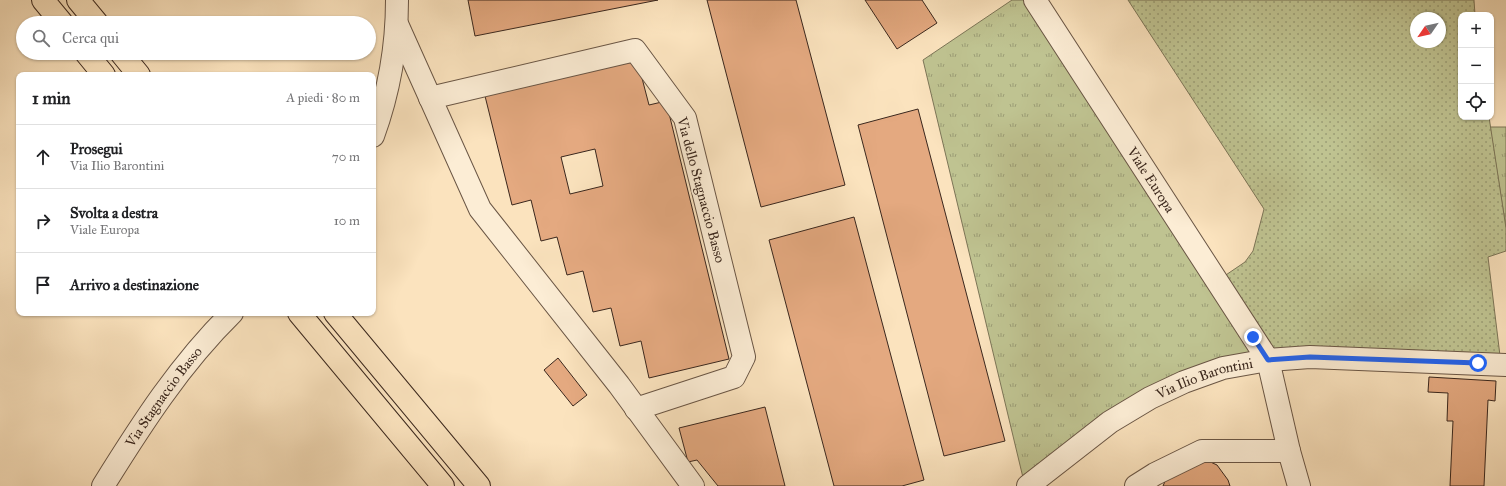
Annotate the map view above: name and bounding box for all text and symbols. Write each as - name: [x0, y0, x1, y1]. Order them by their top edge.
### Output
- north arrow: [1410, 12, 1446, 48]
- map controls: [1458, 12, 1494, 120]
- button: +: [1458, 12, 1494, 48]
- search box: [16, 16, 376, 60]
- icon: search: [30, 27, 52, 49]
- text: Cerca qui: [62, 29, 119, 47]
- button: −: [1458, 48, 1494, 84]
- button: locate: [1458, 84, 1494, 120]
- text: 1 min: [32, 88, 71, 109]
- text: A piedi · 80 m: [286, 90, 360, 106]
- street label: Via dello Stagnaccio Basso: [673, 114, 729, 265]
- text: Prosegui: [70, 140, 123, 158]
- street label: Viale Europa: [1123, 143, 1179, 216]
- icon: ahead: [32, 146, 54, 168]
- text: 70 m: [332, 149, 360, 165]
- text: Via Ilio Barontini: [70, 158, 164, 174]
- text: Svolta a destra: [70, 204, 158, 222]
- icon: right: [32, 210, 54, 232]
- text: 10 m: [334, 213, 360, 229]
- text: Viale Europa: [70, 222, 139, 238]
- icon: arrive: [32, 274, 54, 296]
- text: Arrivo a destinazione: [70, 276, 199, 294]
- route end: [1244, 328, 1262, 346]
- street label: Via Stagnaccio Basso: [121, 343, 206, 451]
- street label: Via Ilio Barontini: [1152, 354, 1254, 403]
- route start: [1469, 354, 1487, 372]

